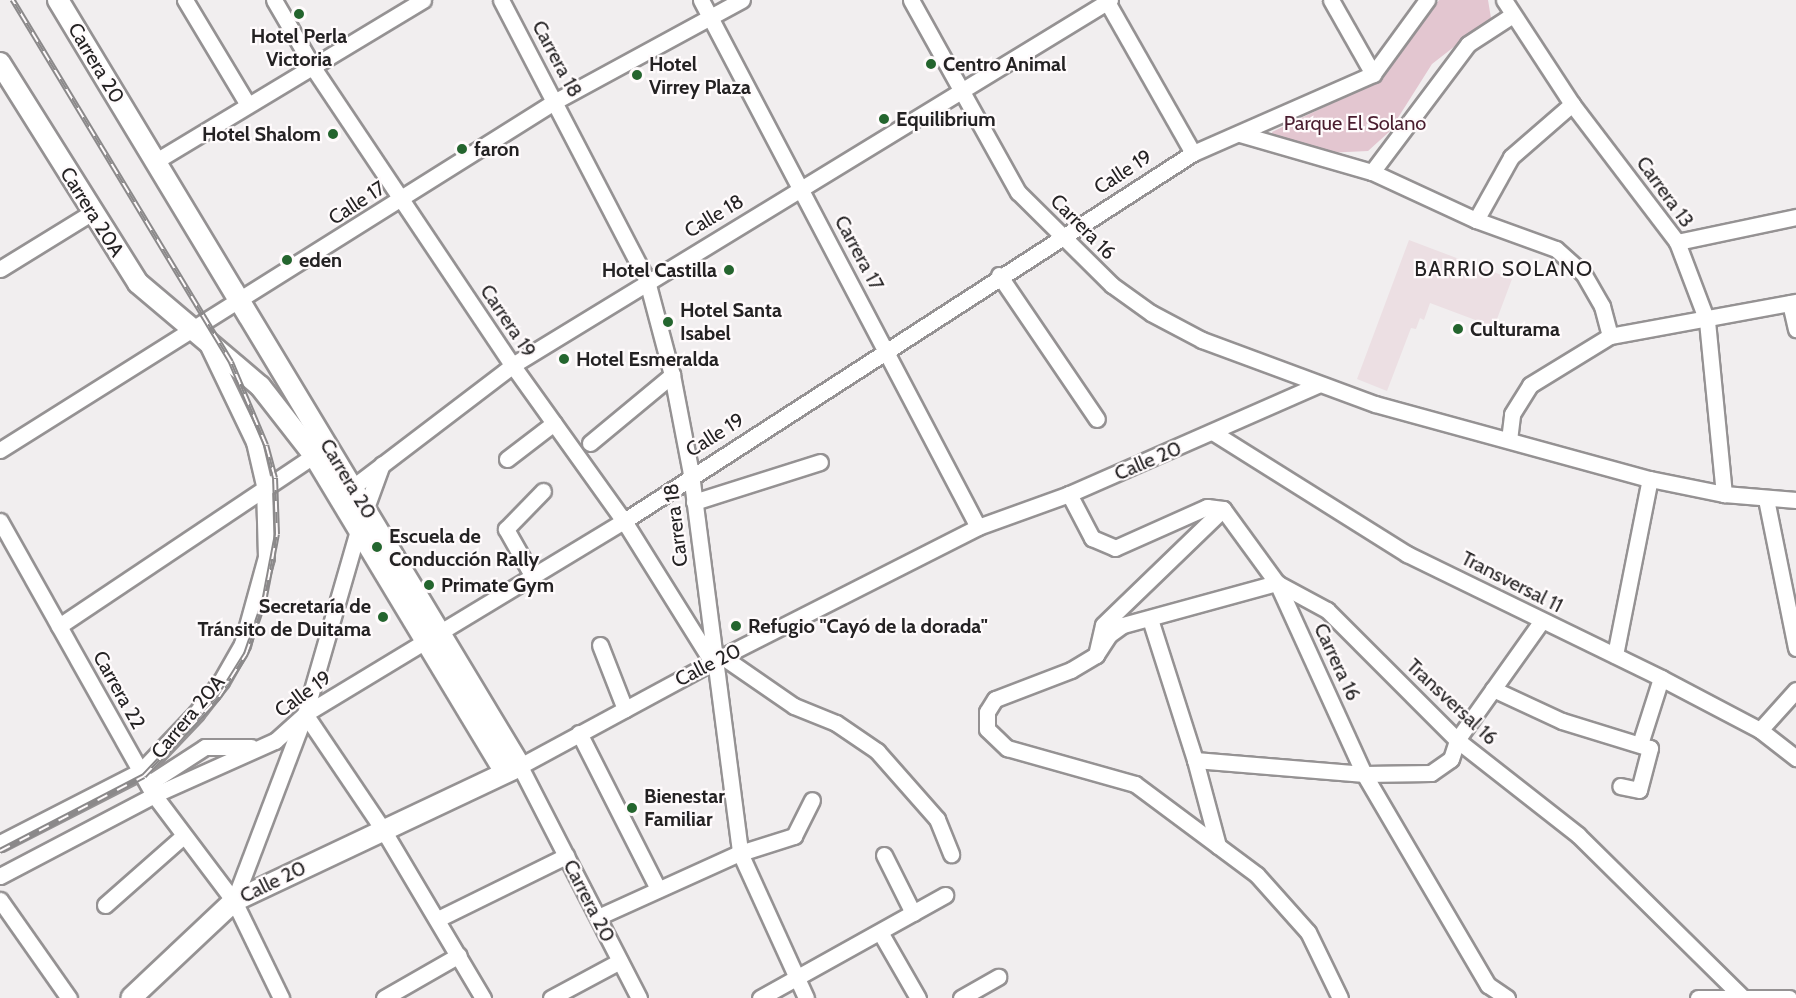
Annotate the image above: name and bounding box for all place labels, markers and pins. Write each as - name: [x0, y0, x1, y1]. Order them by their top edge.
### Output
- marker: Hotel Perla Victoria: [292, 7, 306, 21]
- place label: Hotel Perla Victoria: [251, 24, 347, 71]
- place label: Hotel Virrey Plaza: [649, 52, 751, 99]
- place label: Centro Animal: [943, 52, 1066, 76]
- marker: Centro Animal: [924, 57, 938, 71]
- marker: Hotel Virrey Plaza: [630, 68, 644, 82]
- place label: Equilibrium: [896, 107, 996, 131]
- marker: Equilibrium: [877, 112, 891, 126]
- place label: Hotel Shalom: [202, 122, 321, 146]
- marker: Hotel Shalom: [326, 127, 340, 141]
- place label: faron: [474, 137, 520, 161]
- marker: faron: [455, 142, 469, 156]
- place label: eden: [299, 248, 342, 272]
- marker: eden: [280, 253, 294, 267]
- place label: Hotel Castilla: [602, 258, 717, 282]
- marker: Hotel Castilla: [722, 263, 736, 277]
- place label: Hotel Santa Isabel: [680, 298, 782, 345]
- marker: Hotel Santa Isabel: [661, 315, 675, 329]
- place label: Culturama: [1470, 317, 1560, 341]
- marker: Culturama: [1451, 322, 1465, 336]
- place label: Hotel Esmeralda: [576, 347, 719, 371]
- marker: Hotel Esmeralda: [557, 352, 571, 366]
- place label: Escuela de Conducción Rally: [389, 524, 539, 571]
- marker: Escuela de Conducción Rally: [370, 540, 384, 554]
- place label: Primate Gym: [441, 573, 554, 597]
- marker: Primate Gym: [422, 578, 436, 592]
- place label: Secretaría de Tránsito de Duitama: [198, 594, 371, 641]
- marker: Secretaría de Tránsito de Duitama: [376, 610, 390, 624]
- place label: Refugio "Cayó de la dorada": [748, 614, 988, 638]
- marker: Refugio "Cayó de la dorada": [729, 619, 743, 633]
- place label: Bienestar Familiar: [644, 784, 725, 831]
- marker: Bienestar Familiar: [625, 801, 639, 815]

